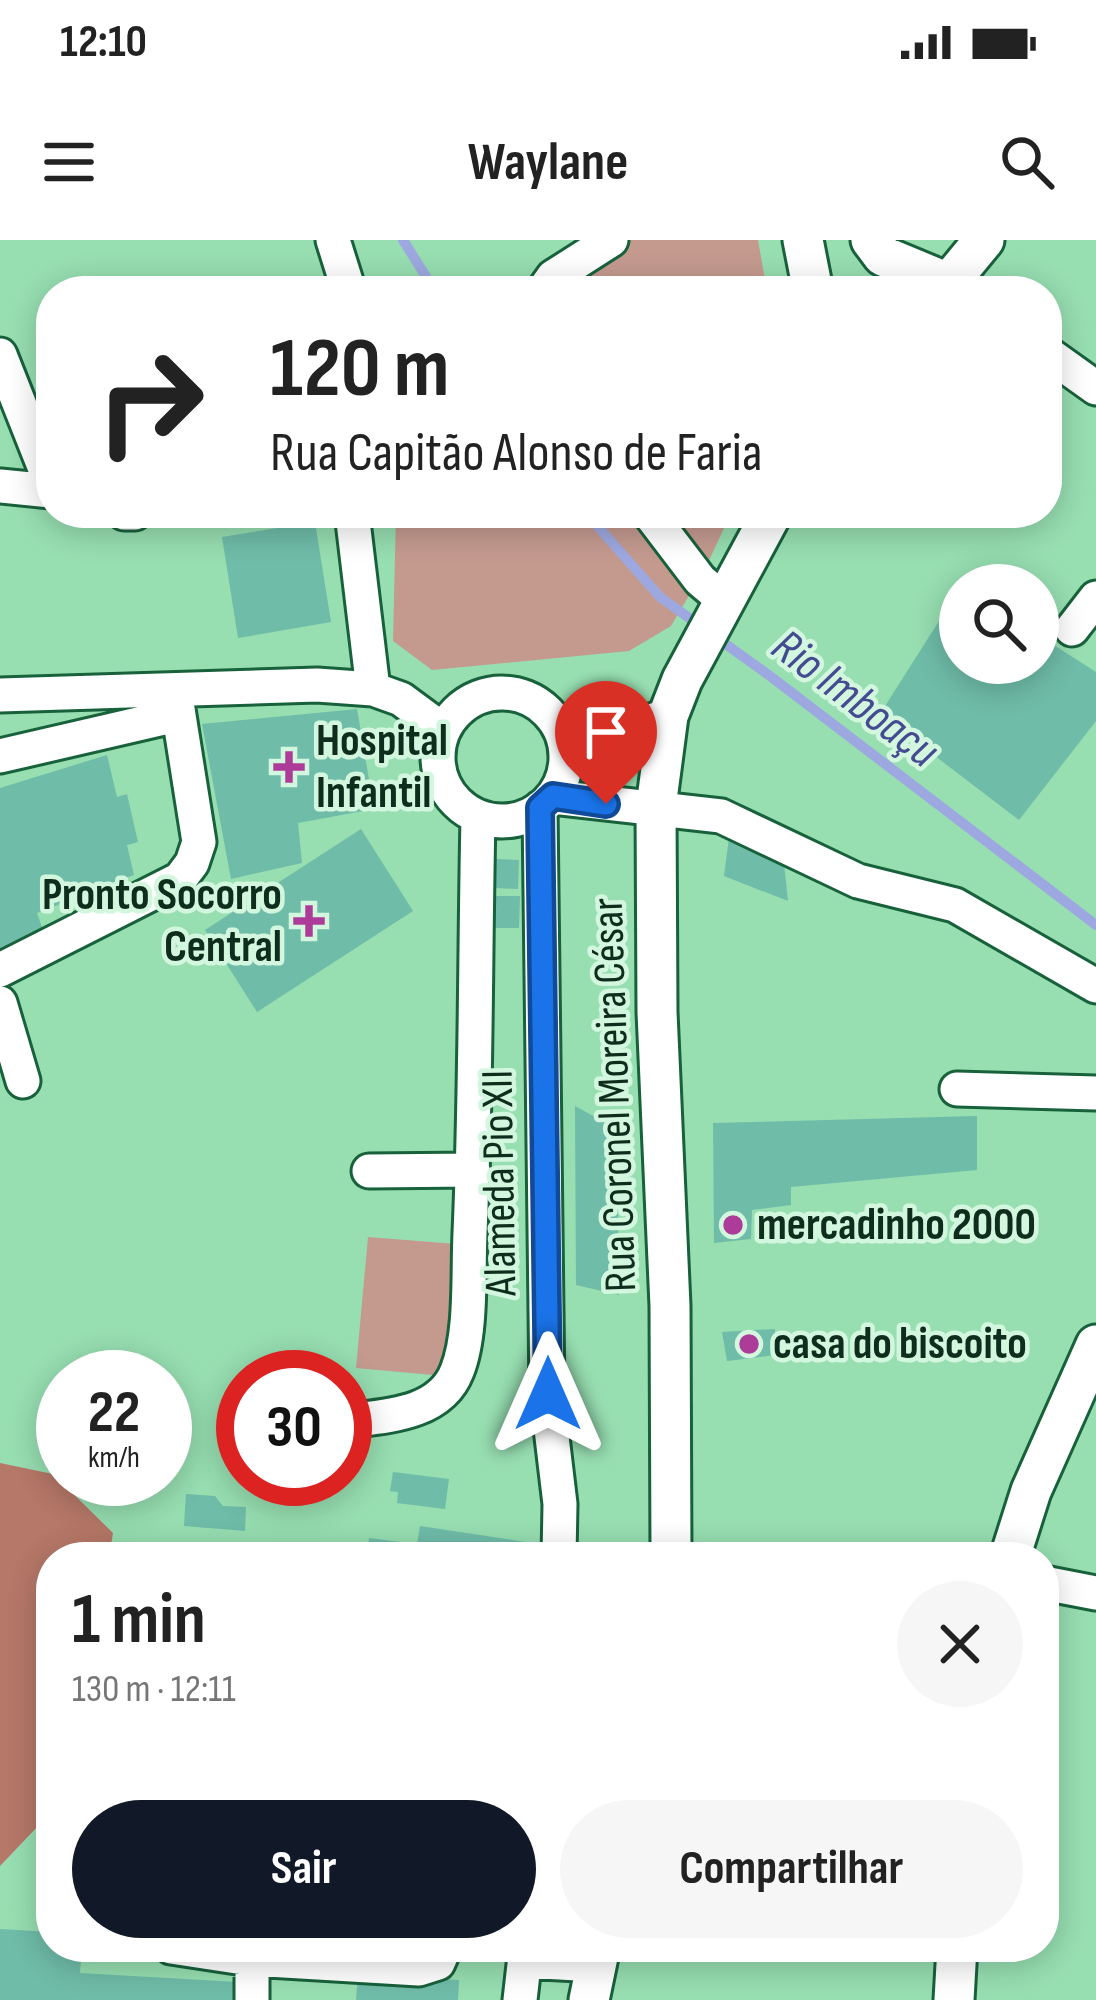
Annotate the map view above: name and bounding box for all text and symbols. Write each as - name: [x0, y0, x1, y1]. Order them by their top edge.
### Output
- text: 12:10: [60, 15, 147, 70]
- icon: menu: [36, 129, 102, 195]
- icon: search: [994, 129, 1060, 195]
- text: Waylane: [468, 130, 628, 195]
- text: 120 m: [270, 319, 449, 420]
- icon: right: [72, 324, 228, 480]
- text: Rua Capitão Alonso de Faria: [270, 421, 763, 486]
- map controls: [939, 564, 1059, 684]
- button: search: [939, 564, 1059, 684]
- water label: Rio Imboaçu: [760, 618, 950, 780]
- pin: [555, 681, 657, 804]
- icon: arrive: [573, 699, 639, 765]
- place label: Hospital Infantil: [316, 714, 448, 821]
- marker: Hospital Infantil: [273, 751, 305, 783]
- place label: Pronto Socorro Central: [42, 868, 282, 975]
- street label: Rua Coronel Moreira César: [581, 897, 649, 1293]
- marker: Pronto Socorro Central: [293, 905, 325, 937]
- street label: Alameda Pio XII: [471, 1069, 529, 1298]
- place label: mercadinho 2000: [757, 1198, 1036, 1253]
- marker: mercadinho 2000: [720, 1212, 746, 1238]
- place label: casa do biscoito: [773, 1317, 1027, 1372]
- position arrow: [485, 1331, 611, 1457]
- marker: casa do biscoito: [736, 1331, 762, 1357]
- speed limit sign: 30: [216, 1350, 372, 1506]
- text: 22: [88, 1377, 140, 1449]
- text: km/h: [88, 1440, 140, 1476]
- text: 1 min: [72, 1577, 206, 1664]
- button: close: [897, 1581, 1023, 1707]
- text: 130 m · 12:11: [72, 1666, 236, 1713]
- button: Sair: [72, 1800, 536, 1938]
- button: Compartilhar: [560, 1800, 1023, 1938]

